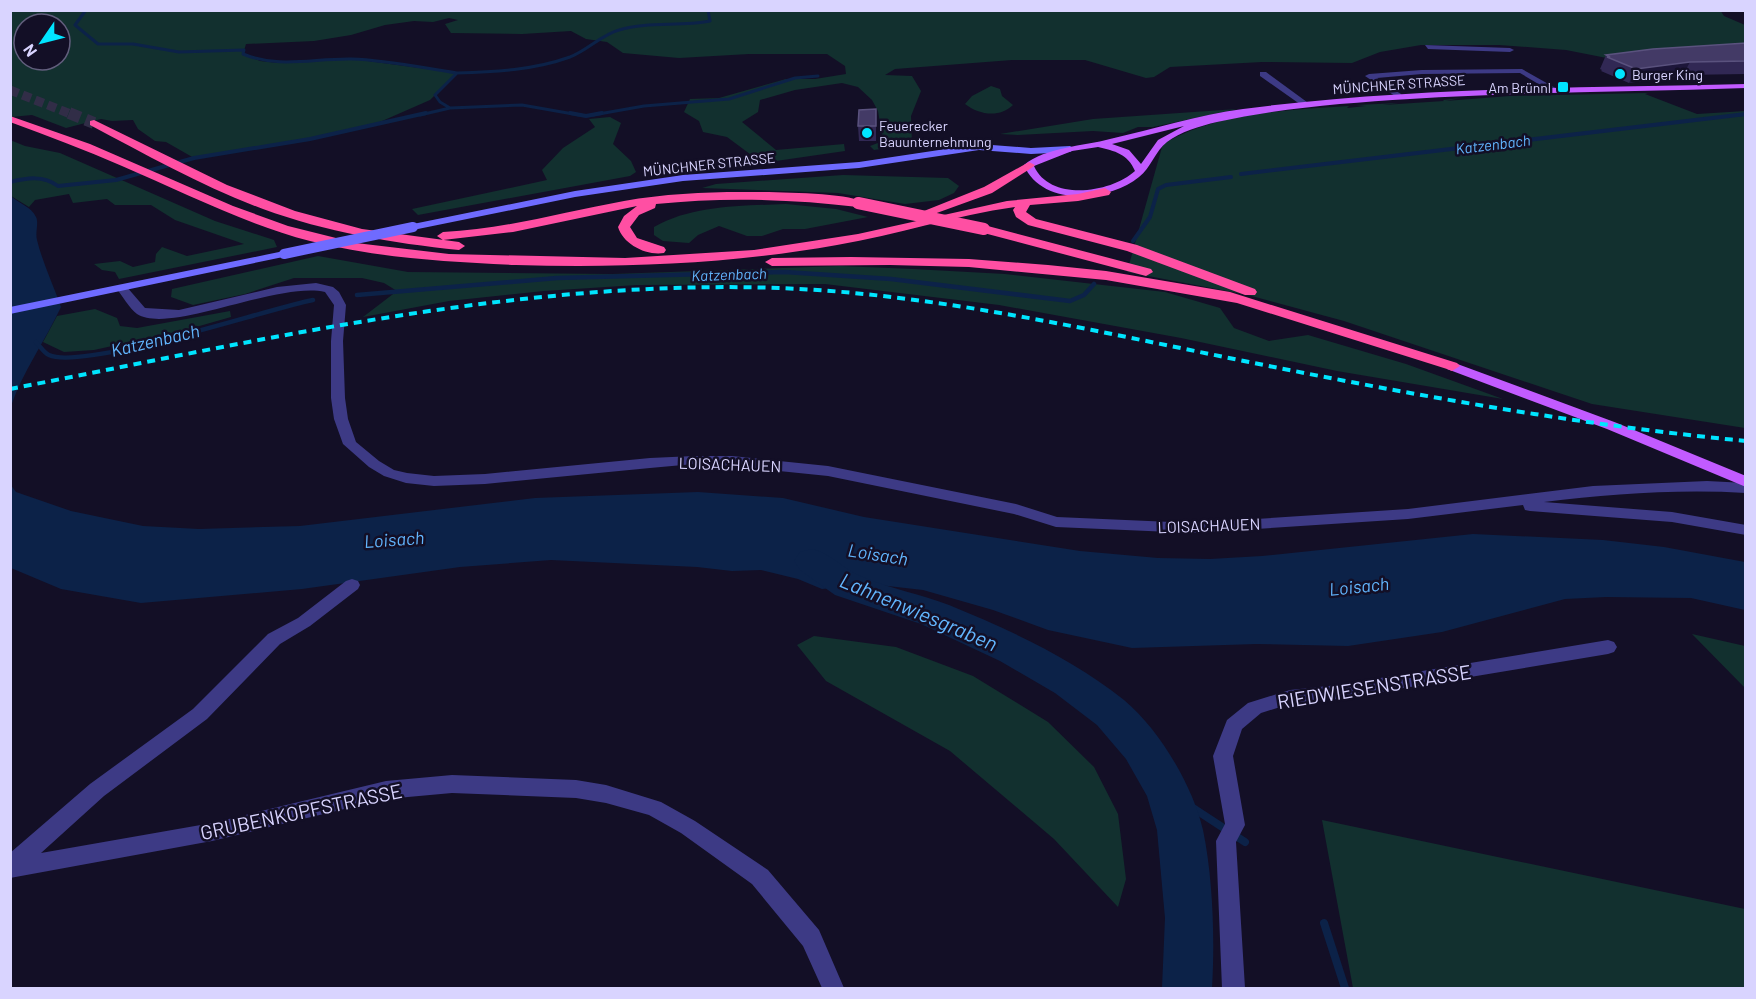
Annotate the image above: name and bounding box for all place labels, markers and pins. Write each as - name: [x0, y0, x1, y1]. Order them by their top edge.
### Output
- place label: Burger King: [1632, 66, 1703, 83]
- marker: Burger King: [1613, 67, 1627, 81]
- place label: Am Brünnl: [1488, 79, 1551, 96]
- marker: Am Brünnl: [1556, 80, 1570, 94]
- place label: Feuerecker Bauunternehmung: [879, 117, 991, 150]
- marker: Feuerecker Bauunternehmung: [860, 126, 874, 140]

